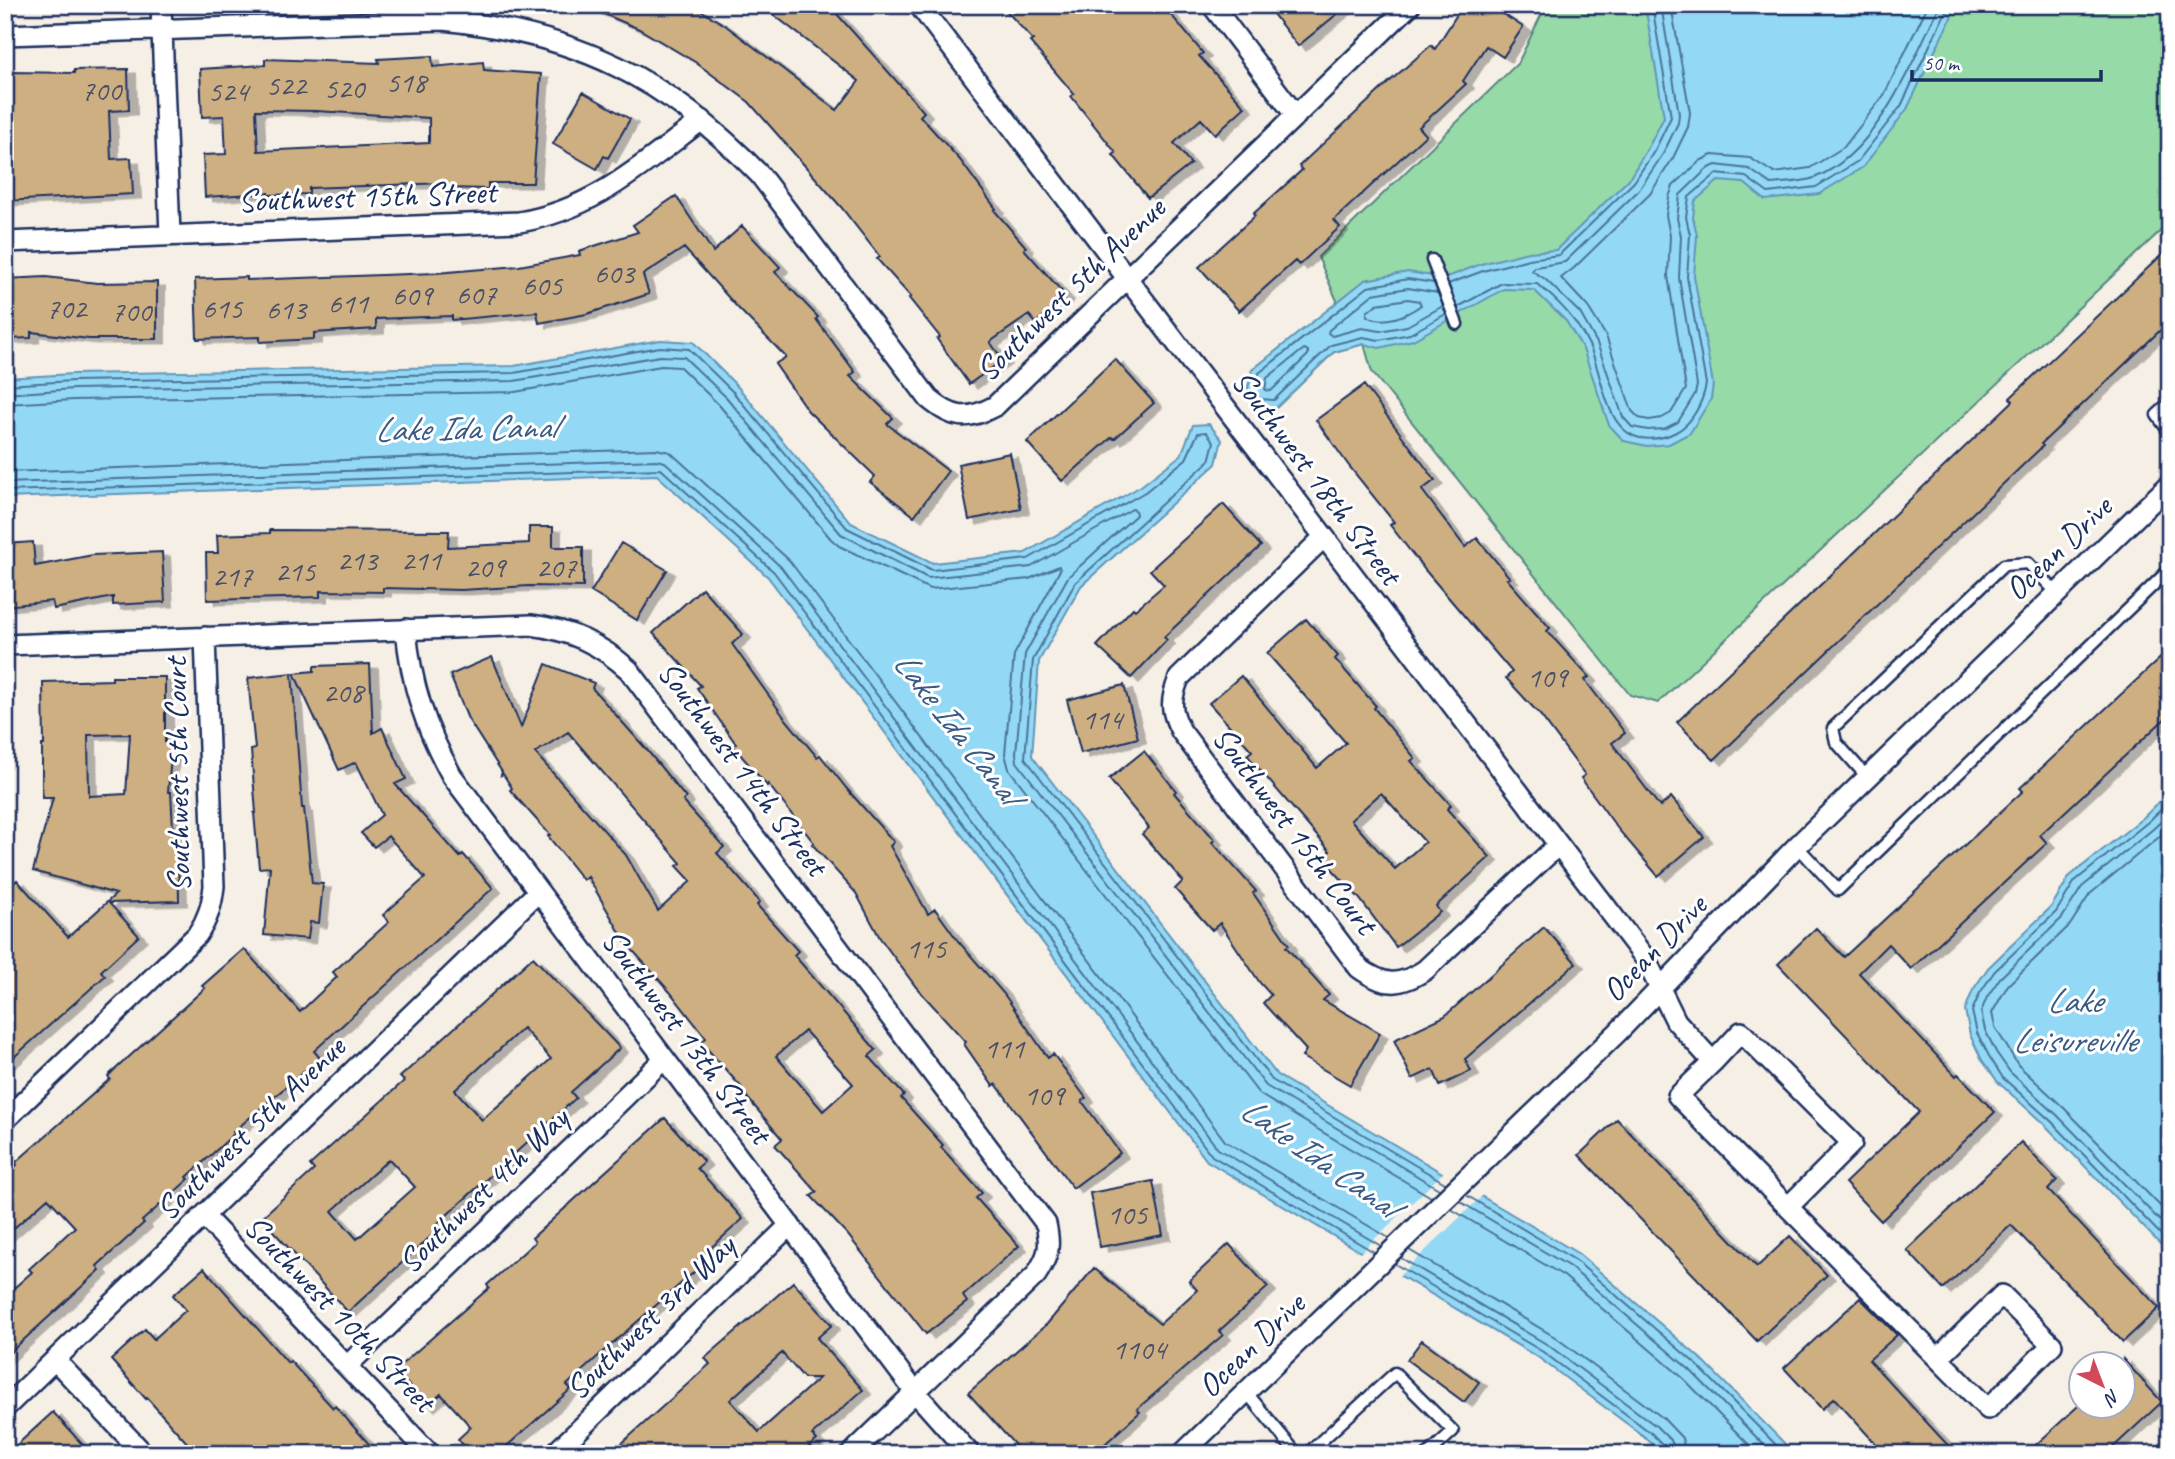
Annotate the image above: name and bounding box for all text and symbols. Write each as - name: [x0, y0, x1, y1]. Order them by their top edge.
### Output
- scale bar: [1912, 38, 2102, 82]
- text: 50 m: [1923, 50, 1961, 76]
- house number: 518: [386, 63, 429, 101]
- house number: 522: [266, 66, 309, 104]
- house number: 520: [324, 69, 367, 107]
- house number: 700: [81, 71, 124, 109]
- house number: 524: [208, 72, 251, 110]
- street label: Southwest 15th Street: [237, 170, 500, 221]
- street label: Southwest 5th Avenue: [966, 186, 1175, 390]
- house number: 603: [594, 254, 637, 292]
- house number: 605: [522, 266, 564, 304]
- house number: 607: [456, 275, 498, 313]
- house number: 609: [392, 276, 435, 314]
- house number: 611: [328, 284, 370, 322]
- house number: 702: [46, 289, 89, 327]
- house number: 615: [202, 289, 244, 327]
- house number: 613: [266, 290, 309, 328]
- house number: 700: [111, 292, 154, 330]
- street label: Southwest 18th Street: [1223, 361, 1413, 595]
- water label: Lake Ida Canal: [374, 404, 568, 452]
- street label: Ocean Drive: [1995, 485, 2122, 610]
- house number: 213: [337, 541, 380, 579]
- house number: 211: [401, 541, 443, 579]
- house number: 209: [465, 548, 508, 586]
- house number: 207: [536, 548, 578, 586]
- house number: 215: [275, 552, 317, 590]
- house number: 217: [212, 557, 254, 595]
- water label: Lake Ida Canal: [884, 642, 1038, 822]
- street label: Southwest 14th Street: [649, 652, 839, 886]
- street label: Southwest 5th Court: [154, 654, 200, 893]
- house number: 109: [1527, 658, 1570, 696]
- house number: 208: [323, 673, 366, 711]
- house number: 114: [1082, 700, 1125, 738]
- street label: Southwest 15th Court: [1203, 718, 1389, 945]
- street label: Ocean Drive: [1592, 884, 1717, 1011]
- street label: Southwest 13th Street: [593, 920, 783, 1154]
- house number: 115: [906, 929, 948, 967]
- water label: Lake Leisureville: [2012, 978, 2140, 1063]
- street label: Southwest 5th Avenue: [146, 1025, 355, 1229]
- house number: 111: [984, 1029, 1026, 1067]
- house number: 109: [1024, 1076, 1067, 1114]
- water label: Lake Ida Canal: [1232, 1087, 1416, 1234]
- street label: Southwest 4th Way: [389, 1096, 579, 1282]
- house number: 105: [1107, 1195, 1149, 1233]
- street label: Southwest 10th Street: [235, 1206, 447, 1423]
- street label: Southwest 3rd Way: [556, 1223, 746, 1409]
- street label: Ocean Drive: [1188, 1282, 1315, 1407]
- house number: 1104: [1112, 1330, 1169, 1368]
- north arrow: [2066, 1350, 2136, 1420]
- text: N: [2098, 1384, 2125, 1412]

